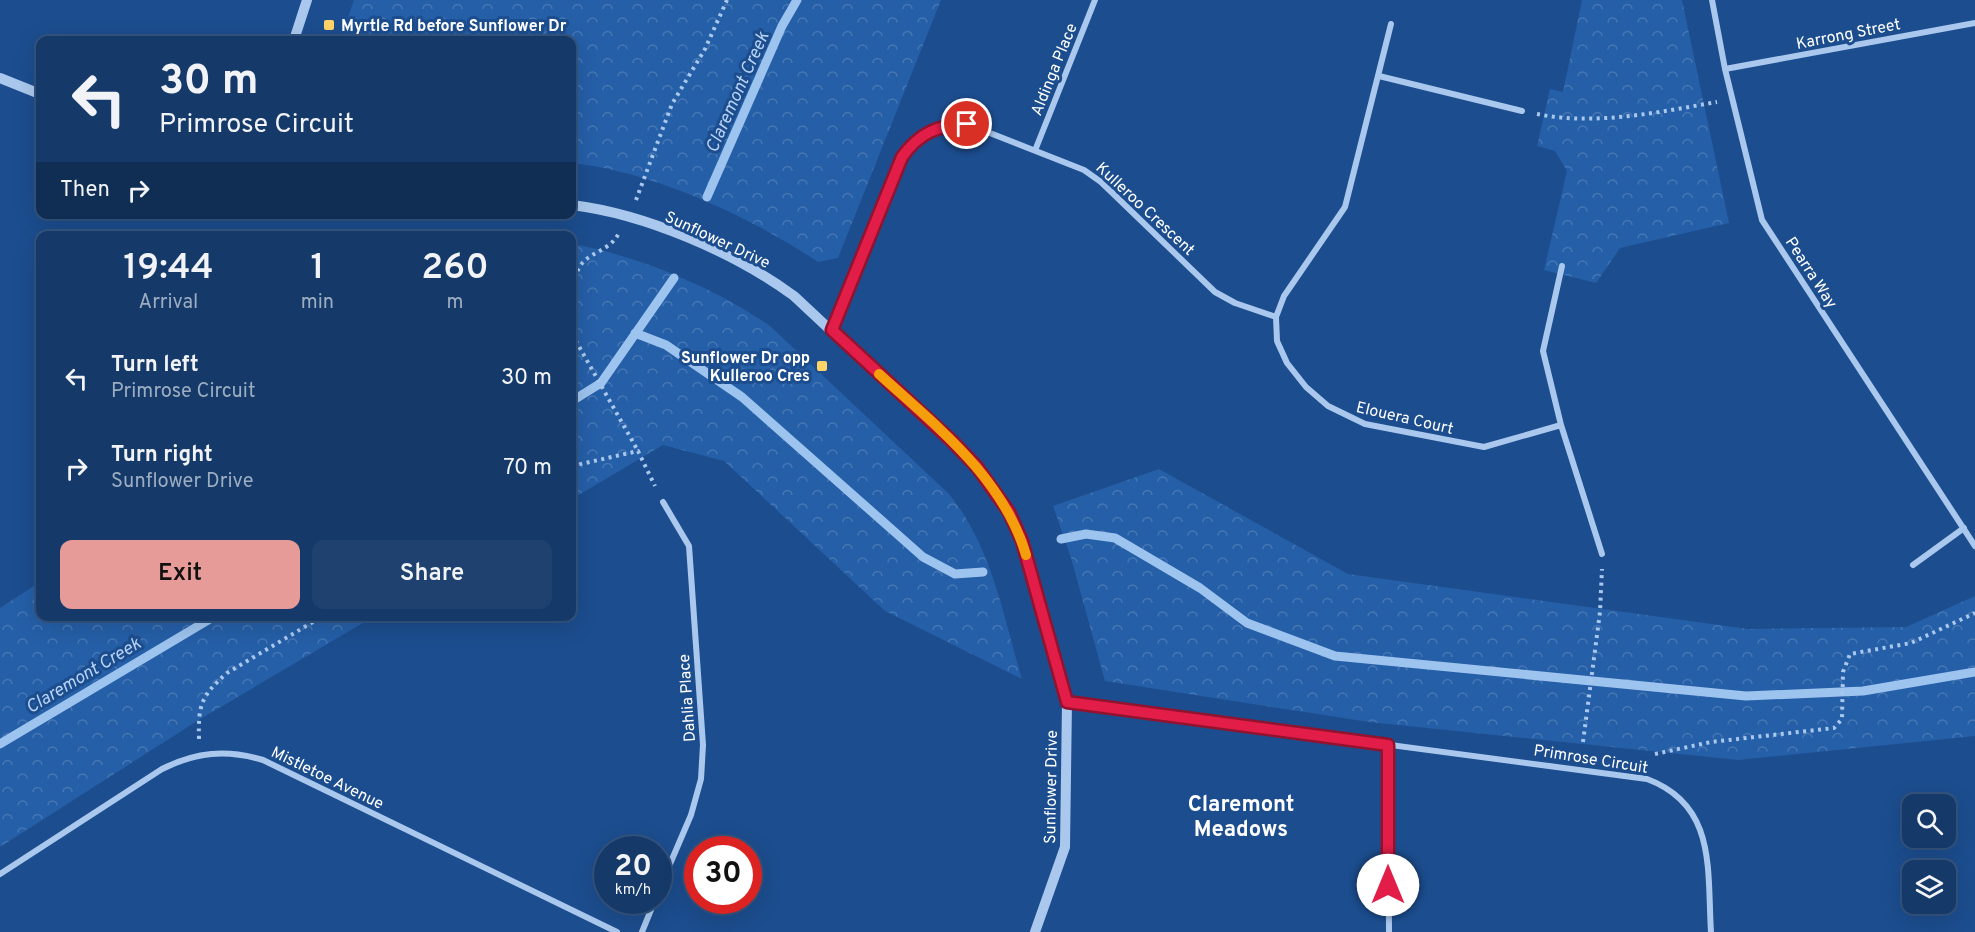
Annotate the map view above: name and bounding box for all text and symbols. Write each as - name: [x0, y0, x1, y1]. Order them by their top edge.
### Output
- street label: Karrong Street: [1795, 15, 1902, 55]
- place label: Myrtle Rd before Sunflower Dr: [341, 17, 567, 37]
- marker: Myrtle Rd before Sunflower Dr: [322, 18, 336, 32]
- street label: Aldinga Place: [1027, 20, 1083, 119]
- water label: Claremont Creek: [701, 28, 776, 157]
- text: 30 m: [159, 56, 258, 109]
- icon: left: [60, 60, 138, 138]
- pin: [941, 98, 992, 149]
- icon: arrive: [950, 107, 983, 140]
- text: Primrose Circuit: [159, 108, 354, 142]
- street label: Kulleroo Crescent: [1091, 158, 1198, 260]
- icon: right: [122, 174, 155, 207]
- text: Then: [60, 177, 110, 204]
- street label: Sunflower Drive: [661, 208, 773, 274]
- street label: Pearra Way: [1780, 234, 1841, 313]
- text: 19:44: [123, 246, 214, 292]
- text: 1: [310, 246, 324, 292]
- text: 260: [421, 246, 489, 292]
- text: Arrival: [139, 290, 198, 316]
- text: min: [301, 290, 334, 316]
- text: m: [447, 290, 464, 316]
- place label: Sunflower Dr opp Kulleroo Cres: [681, 349, 810, 387]
- text: Turn left: [111, 352, 199, 379]
- marker: Sunflower Dr opp Kulleroo Cres: [815, 359, 829, 373]
- icon: left: [60, 362, 93, 395]
- text: 30 m: [501, 365, 552, 392]
- text: Primrose Circuit: [111, 379, 255, 405]
- street label: Elouera Court: [1354, 398, 1455, 440]
- text: Turn right: [111, 442, 213, 469]
- icon: right: [60, 452, 93, 485]
- text: 70 m: [503, 455, 552, 482]
- text: Sunflower Drive: [111, 469, 253, 495]
- button: Exit: [60, 540, 300, 609]
- button: Share: [312, 540, 552, 609]
- water label: Claremont Creek: [22, 632, 146, 720]
- street label: Dahlia Place: [675, 653, 701, 743]
- street label: Sunflower Drive: [1041, 730, 1063, 844]
- street label: Primrose Circuit: [1532, 741, 1649, 779]
- street label: Mistletoe Avenue: [267, 743, 387, 815]
- district label: Claremont Meadows: [1188, 792, 1294, 844]
- map controls: [1902, 794, 1956, 914]
- button: search: [1902, 794, 1956, 848]
- speed limit sign: 30: [684, 836, 762, 914]
- text: 20: [614, 849, 652, 886]
- position arrow: [1356, 853, 1420, 917]
- button: layers: [1902, 860, 1956, 914]
- text: km/h: [615, 881, 651, 900]

